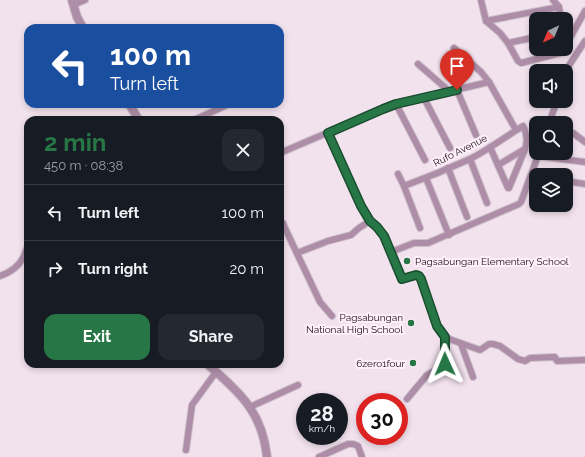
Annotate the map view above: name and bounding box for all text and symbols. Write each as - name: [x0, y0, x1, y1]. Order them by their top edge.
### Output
- north arrow: [529, 12, 573, 56]
- map controls: [529, 12, 573, 212]
- text: 100 m: [110, 39, 191, 72]
- icon: left: [44, 40, 96, 92]
- pin: [440, 49, 474, 90]
- icon: arrive: [446, 55, 468, 77]
- button: sound: [529, 64, 573, 108]
- text: Turn left: [110, 73, 179, 94]
- button: search: [529, 116, 573, 160]
- text: 2 min: [44, 128, 106, 157]
- button: close: [222, 129, 264, 171]
- street label: Rufo Avenue: [432, 132, 489, 169]
- text: 450 m · 08:38: [44, 158, 123, 173]
- button: layers: [529, 168, 573, 212]
- icon: left: [44, 202, 66, 224]
- text: Turn left: [78, 204, 139, 222]
- text: 100 m: [222, 204, 264, 222]
- marker: Pagsabungan Elementary School: [402, 256, 412, 266]
- place label: Pagsabungan Elementary School: [415, 256, 569, 267]
- icon: right: [44, 258, 66, 280]
- text: Turn right: [78, 260, 148, 278]
- text: 20 m: [229, 260, 264, 278]
- place label: Pagsabungan National High School: [306, 312, 403, 335]
- button: Exit: [44, 314, 150, 360]
- button: Share: [158, 314, 264, 360]
- marker: Pagsabungan National High School: [406, 318, 416, 328]
- position arrow: [424, 343, 466, 385]
- place label: 6zero1four: [356, 358, 405, 369]
- marker: 6zero1four: [408, 358, 418, 368]
- speed limit sign: 30: [356, 393, 408, 445]
- text: 28: [310, 402, 334, 426]
- text: km/h: [309, 423, 335, 434]

